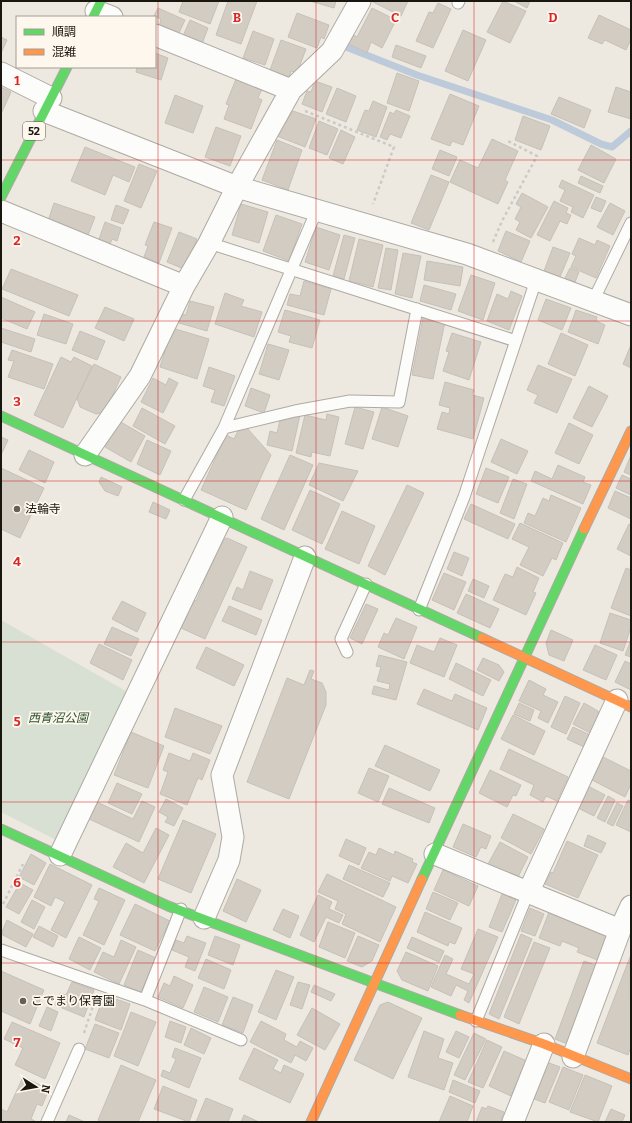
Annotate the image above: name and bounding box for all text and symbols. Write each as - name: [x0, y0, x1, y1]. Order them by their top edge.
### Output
- text: B: [233, 10, 241, 25]
- text: C: [391, 10, 399, 25]
- text: D: [548, 10, 558, 25]
- legend: [16, 16, 156, 68]
- text: 順調: [52, 25, 76, 39]
- text: 混雑: [52, 45, 76, 59]
- text: 1: [14, 73, 20, 88]
- road number: 52: [23, 122, 45, 140]
- text: 2: [13, 233, 21, 248]
- text: 3: [13, 394, 21, 409]
- place label: 法輪寺: [25, 502, 61, 516]
- marker: 法輪寺: [12, 504, 22, 514]
- text: 4: [13, 554, 21, 569]
- park label: 西青沼公園: [28, 711, 90, 725]
- text: 5: [13, 714, 21, 729]
- text: 6: [13, 875, 21, 890]
- place label: こでまり保育園: [31, 994, 115, 1008]
- marker: こでまり保育園: [18, 996, 28, 1006]
- text: 7: [14, 1035, 21, 1050]
- north arrow: [16, 1067, 56, 1107]
- text: N: [38, 1083, 53, 1095]

